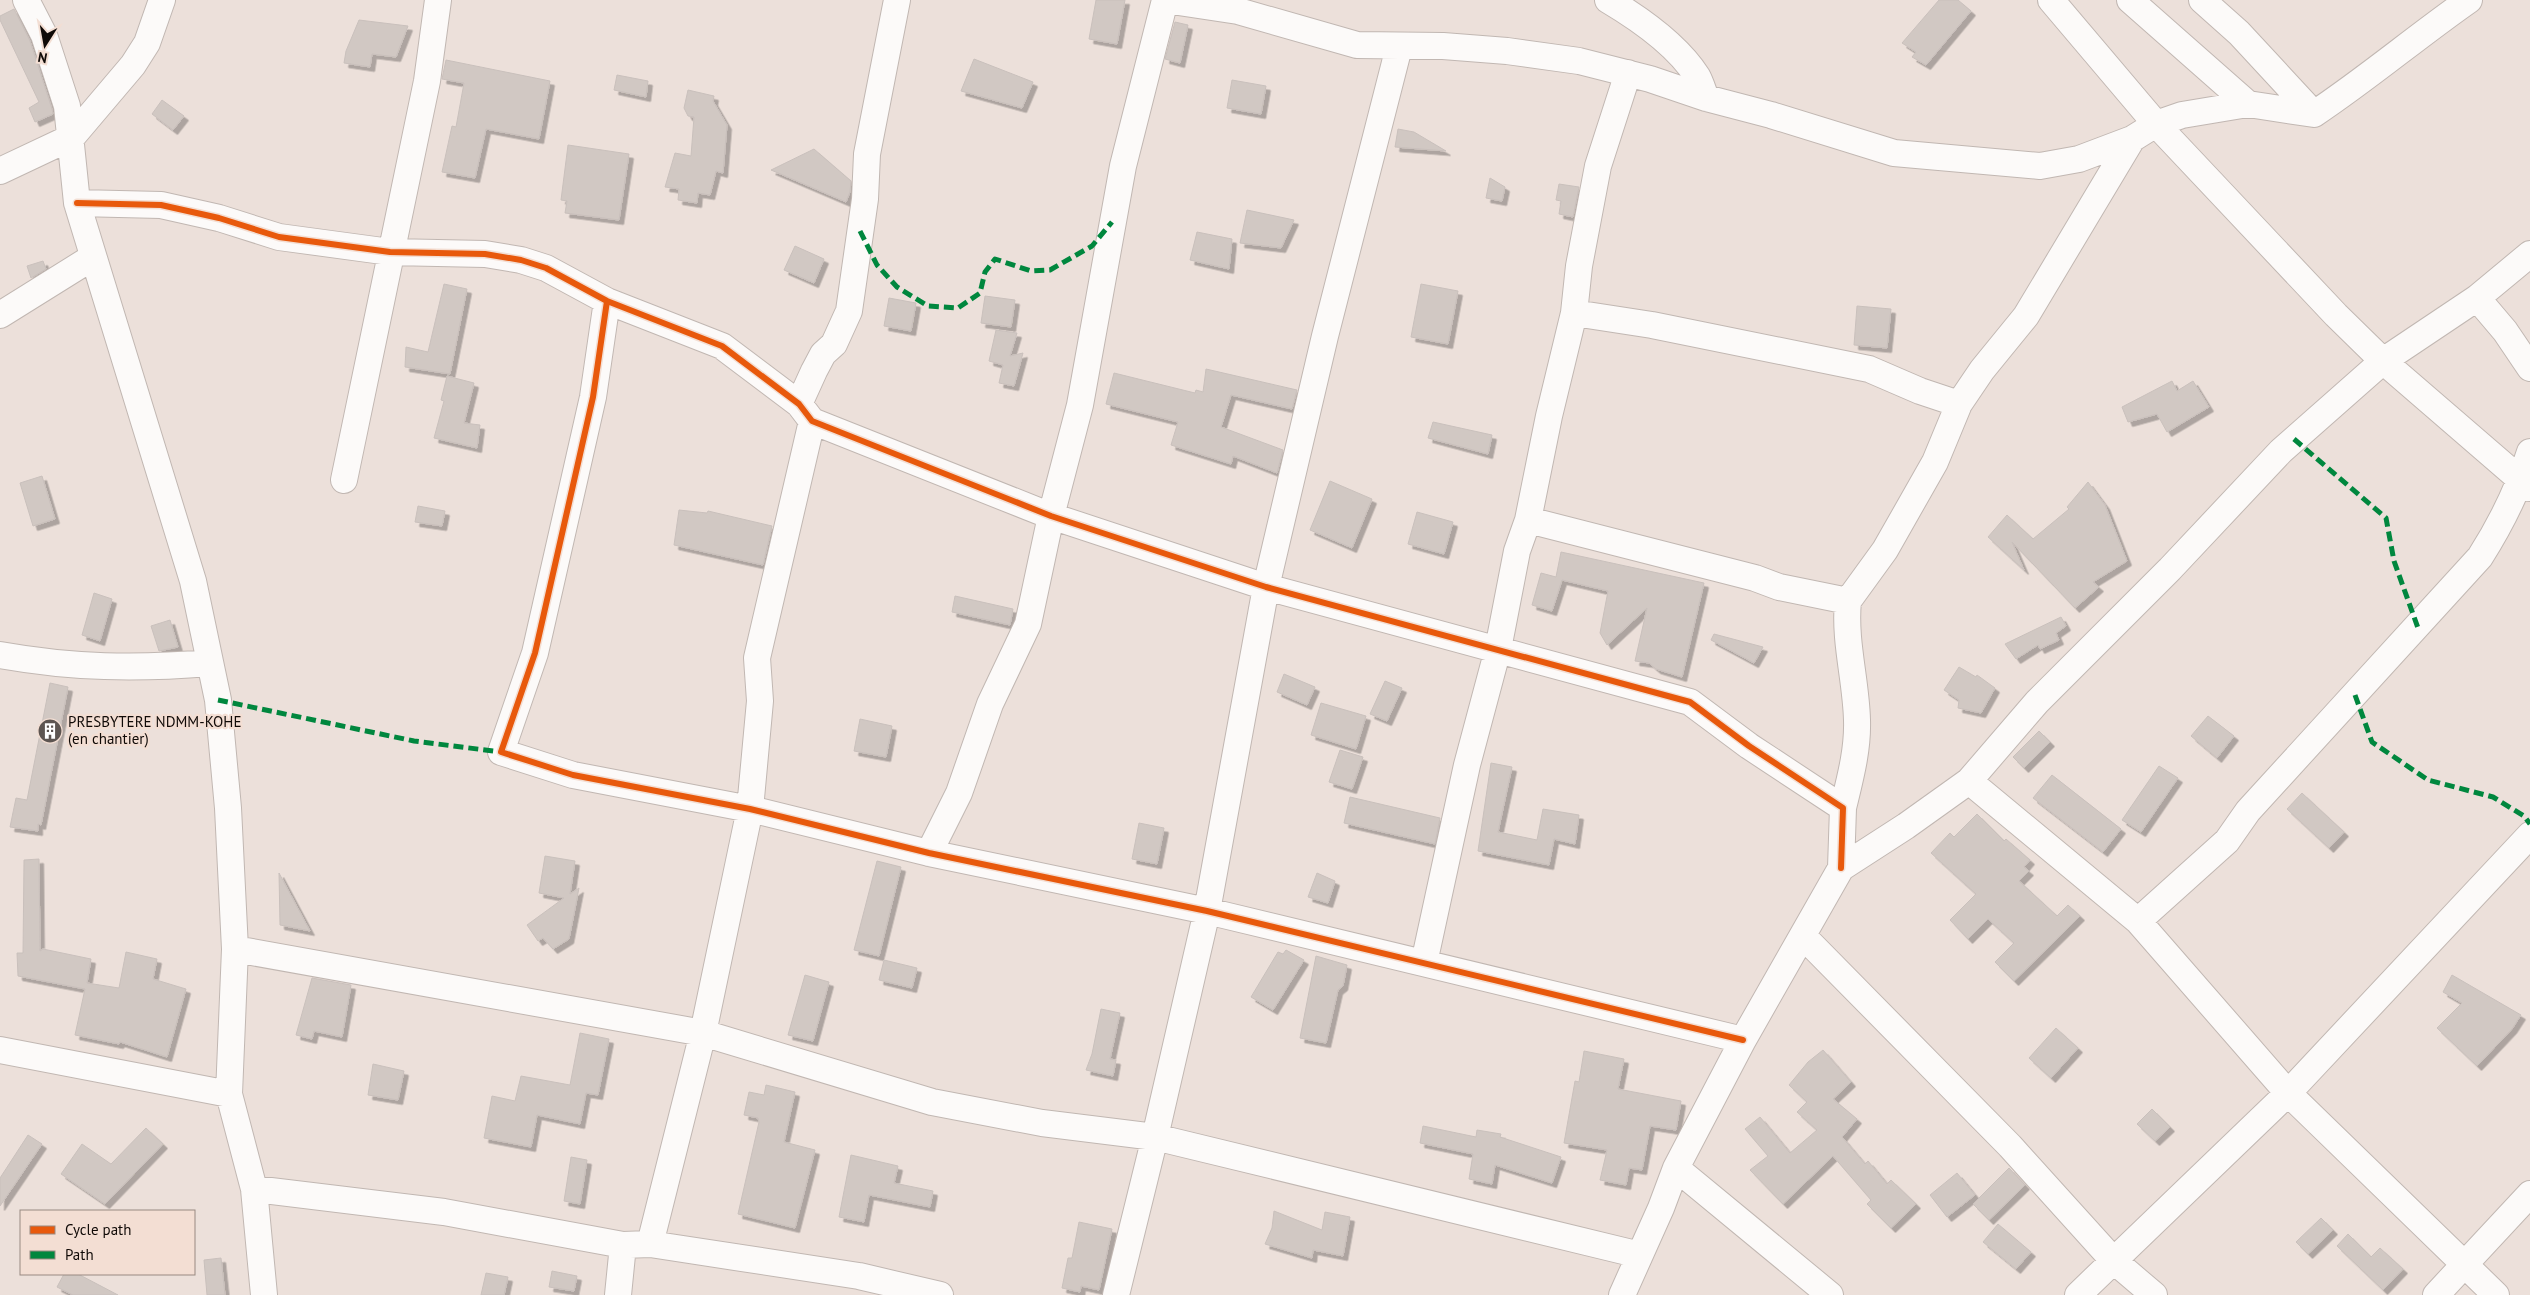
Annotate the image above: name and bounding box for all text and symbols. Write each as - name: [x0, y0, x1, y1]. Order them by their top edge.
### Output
- north arrow: [20, 20, 70, 70]
- text: N: [36, 48, 49, 67]
- place label: PRESBYTERE NDMM-KOHE (en chantier): [68, 712, 241, 748]
- building icon: PRESBYTERE NDMM-KOHE (en chantier): [37, 718, 63, 744]
- legend: [20, 1210, 195, 1275]
- text: Cycle path: [65, 1220, 131, 1239]
- text: Path: [65, 1245, 94, 1264]

